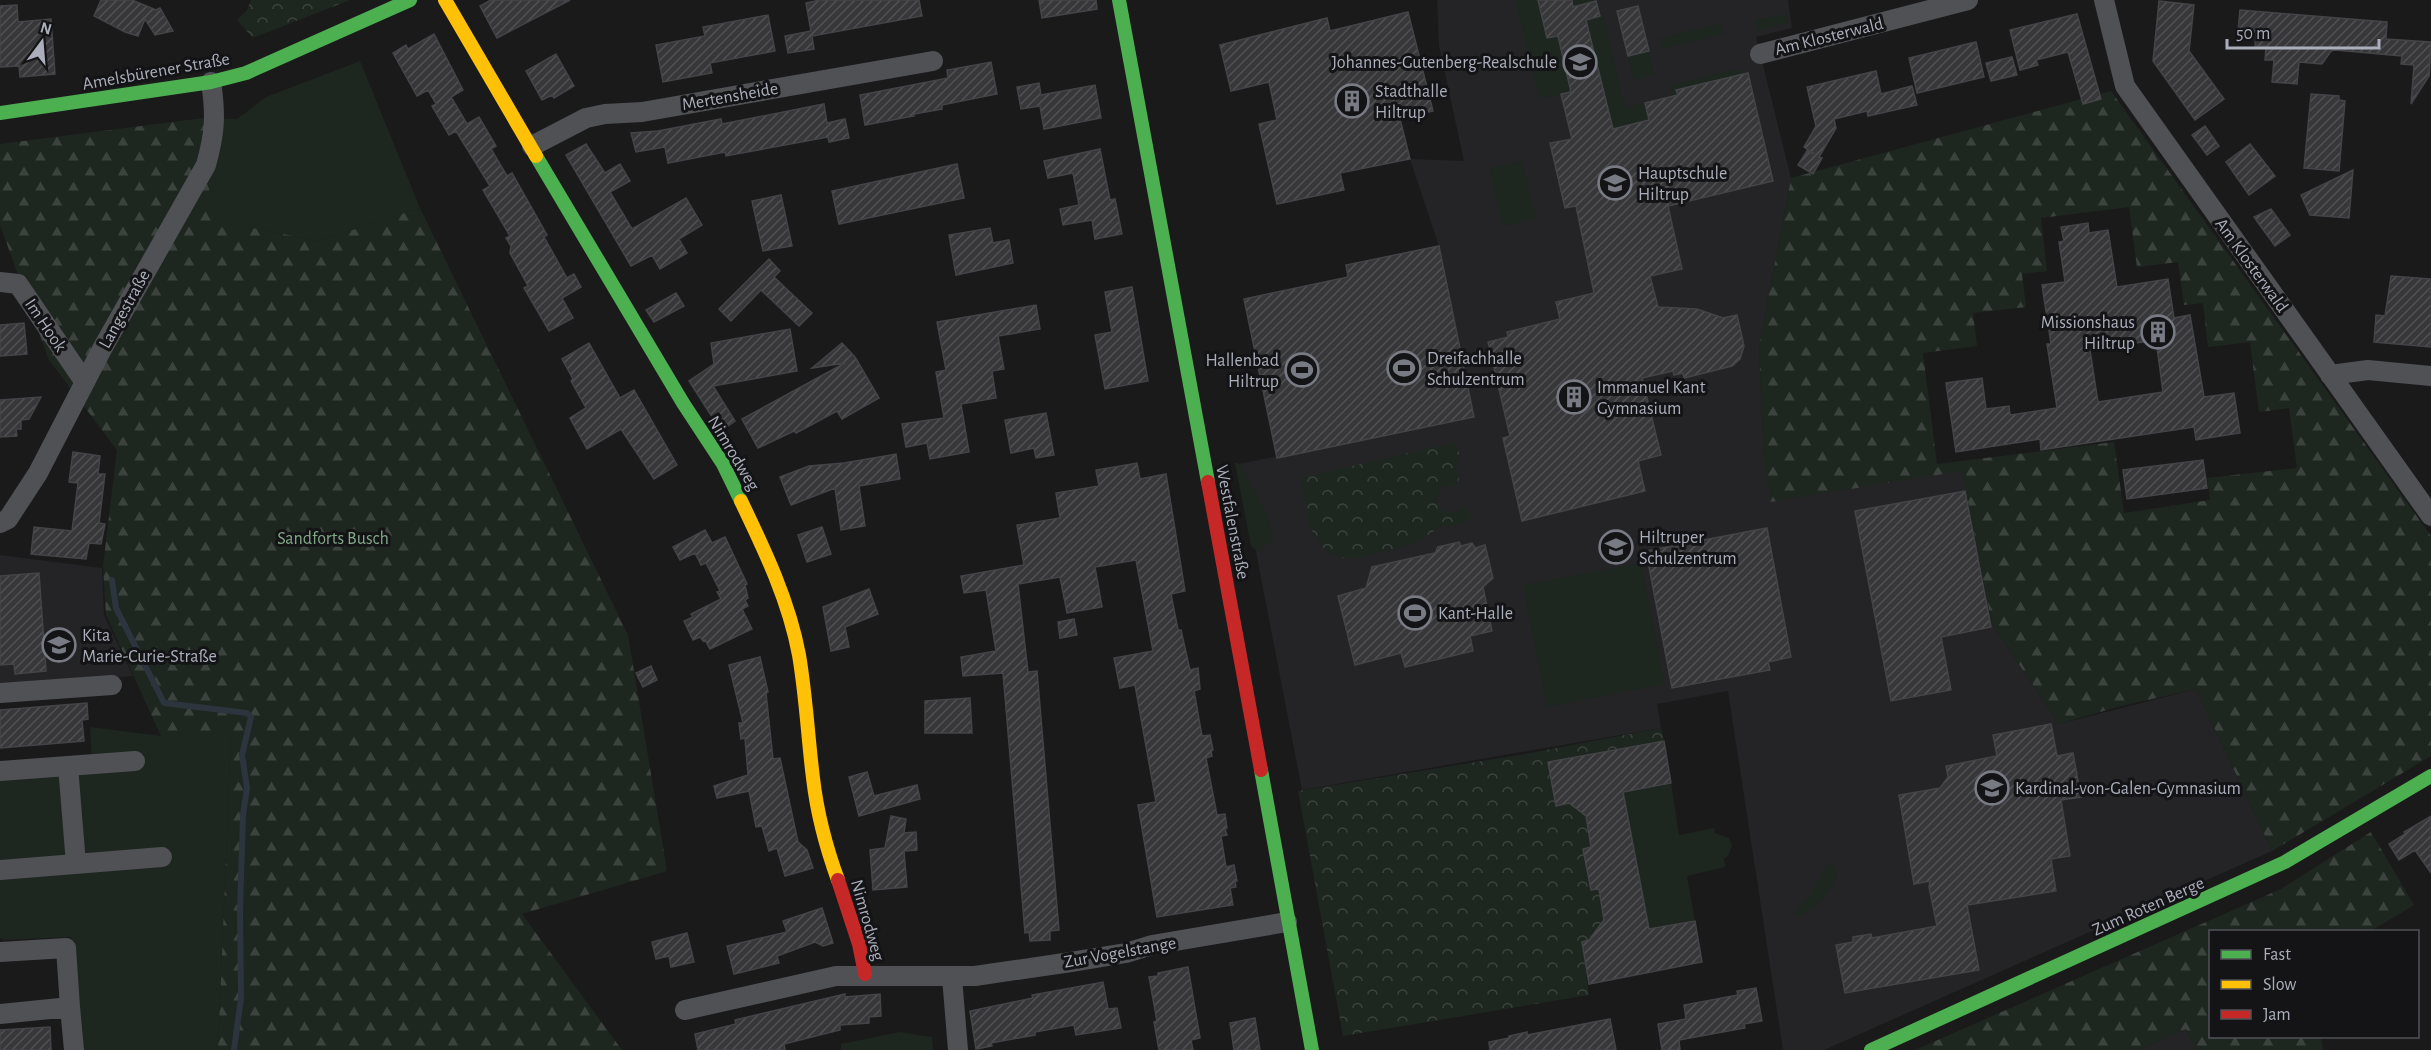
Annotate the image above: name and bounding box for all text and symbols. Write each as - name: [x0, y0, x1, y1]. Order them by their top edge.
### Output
- north arrow: [12, 12, 72, 72]
- scale bar: [2227, 12, 2378, 50]
- street label: Am Klosterwald: [1773, 15, 1885, 59]
- text: N: [38, 19, 53, 38]
- text: 50 m: [2236, 25, 2270, 43]
- school or university icon: Johannes-Gutenberg-Realschule: [1562, 44, 1598, 80]
- street label: Amelsbürener Straße: [81, 50, 231, 94]
- place label: Johannes-Gutenberg-Realschule: [1331, 54, 1557, 72]
- street label: Mertensheide: [681, 80, 780, 114]
- building icon: Stadthalle Hiltrup: [1334, 83, 1370, 119]
- place label: Stadthalle Hiltrup: [1375, 83, 1447, 122]
- school or university icon: Hauptschule Hiltrup: [1597, 165, 1633, 201]
- place label: Hauptschule Hiltrup: [1638, 165, 1727, 204]
- street label: Am Klosterwald: [2211, 215, 2291, 316]
- street label: Langestraße: [96, 267, 154, 352]
- street label: Im Hook: [21, 296, 70, 356]
- place label: Missionshaus Hiltrup: [2041, 314, 2135, 353]
- building icon: Missionshaus Hiltrup: [2140, 314, 2176, 350]
- sports icon: Dreifachhalle Schulzentrum: [1386, 350, 1422, 386]
- place label: Dreifachhalle Schulzentrum: [1427, 350, 1525, 389]
- place label: Hallenbad Hiltrup: [1205, 352, 1279, 391]
- sports icon: Hallenbad Hiltrup: [1284, 352, 1320, 388]
- building icon: Immanuel Kant Gymnasium: [1556, 379, 1592, 415]
- place label: Immanuel Kant Gymnasium: [1597, 379, 1706, 418]
- street label: Nimrodweg: [704, 413, 762, 494]
- street label: Westfalenstraße: [1212, 463, 1252, 581]
- school or university icon: Hiltruper Schulzentrum: [1598, 529, 1634, 565]
- place label: Hiltruper Schulzentrum: [1639, 529, 1737, 568]
- park label: Sandforts Busch: [277, 530, 389, 548]
- sports icon: Kant-Halle: [1397, 595, 1433, 631]
- place label: Kant-Halle: [1438, 605, 1513, 623]
- school or university icon: Kita Marie-Curie-Straße: [41, 627, 77, 663]
- place label: Kita Marie-Curie-Straße: [82, 627, 217, 666]
- school or university icon: Kardinal-von-Galen-Gymnasium: [1974, 770, 2010, 806]
- place label: Kardinal-von-Galen-Gymnasium: [2015, 780, 2241, 798]
- street label: Zum Roten Berge: [2090, 874, 2207, 940]
- street label: Nimrodweg: [847, 878, 887, 963]
- legend: [2209, 930, 2419, 1038]
- street label: Zur Vogelstange: [1063, 934, 1178, 972]
- text: Fast: [2263, 946, 2291, 964]
- text: Slow: [2263, 976, 2296, 994]
- text: Jam: [2263, 1006, 2291, 1024]

